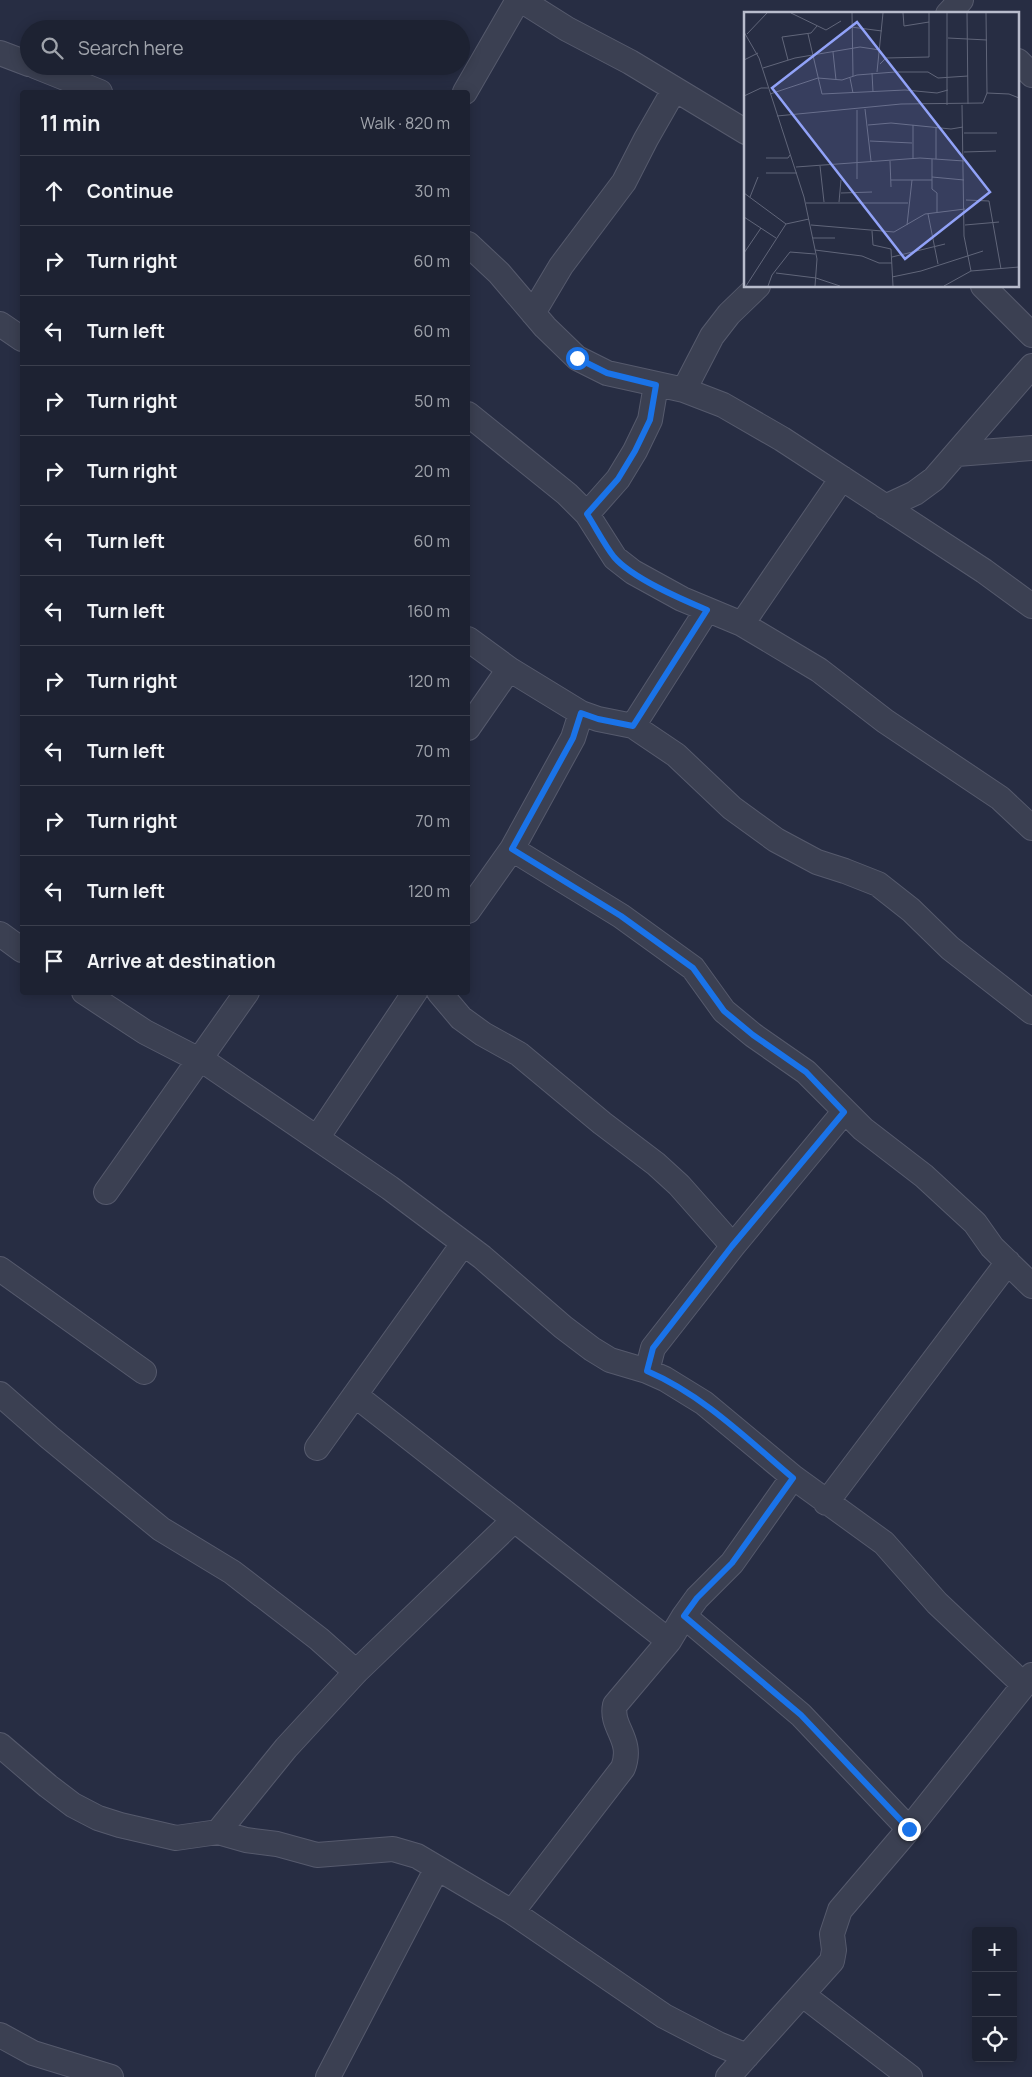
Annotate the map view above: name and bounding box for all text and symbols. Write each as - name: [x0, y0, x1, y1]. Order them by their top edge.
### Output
- inset map: [744, 12, 1020, 288]
- search box: [20, 20, 470, 75]
- icon: search: [38, 34, 66, 62]
- text: Search here: [78, 35, 184, 61]
- text: 11 min: [40, 109, 101, 137]
- text: Walk · 820 m: [360, 112, 450, 134]
- icon: ahead: [40, 177, 68, 205]
- text: Continue: [87, 178, 173, 204]
- text: 30 m: [415, 180, 450, 202]
- icon: right: [40, 247, 68, 275]
- text: Turn right: [87, 248, 177, 274]
- text: 60 m: [414, 250, 450, 272]
- icon: left: [40, 317, 68, 345]
- text: Turn left: [87, 318, 165, 344]
- text: 60 m: [414, 320, 450, 342]
- route start: [566, 347, 589, 370]
- icon: right: [40, 387, 68, 415]
- text: Turn right: [87, 388, 177, 414]
- text: 50 m: [414, 390, 450, 412]
- icon: right: [40, 457, 68, 485]
- text: Turn right: [87, 458, 177, 484]
- text: 20 m: [414, 460, 450, 482]
- icon: left: [40, 527, 68, 555]
- text: Turn left: [87, 528, 165, 554]
- text: 60 m: [414, 530, 450, 552]
- icon: left: [40, 597, 68, 625]
- text: Turn left: [87, 598, 165, 624]
- text: 160 m: [407, 600, 450, 622]
- icon: right: [40, 667, 68, 695]
- text: Turn right: [87, 668, 177, 694]
- text: 120 m: [408, 670, 450, 692]
- icon: left: [40, 737, 68, 765]
- text: Turn left: [87, 738, 165, 764]
- text: 70 m: [415, 740, 450, 762]
- icon: right: [40, 807, 68, 835]
- text: Turn right: [87, 808, 177, 834]
- text: 70 m: [415, 810, 450, 832]
- icon: left: [40, 877, 68, 905]
- text: Turn left: [87, 878, 165, 904]
- text: 120 m: [408, 880, 450, 902]
- icon: arrive: [40, 947, 68, 975]
- text: Arrive at destination: [87, 948, 276, 974]
- route end: [898, 1818, 921, 1841]
- map controls: [972, 1927, 1017, 2062]
- button: +: [972, 1927, 1017, 1972]
- button: −: [972, 1972, 1017, 2017]
- button: locate: [972, 2017, 1017, 2062]

